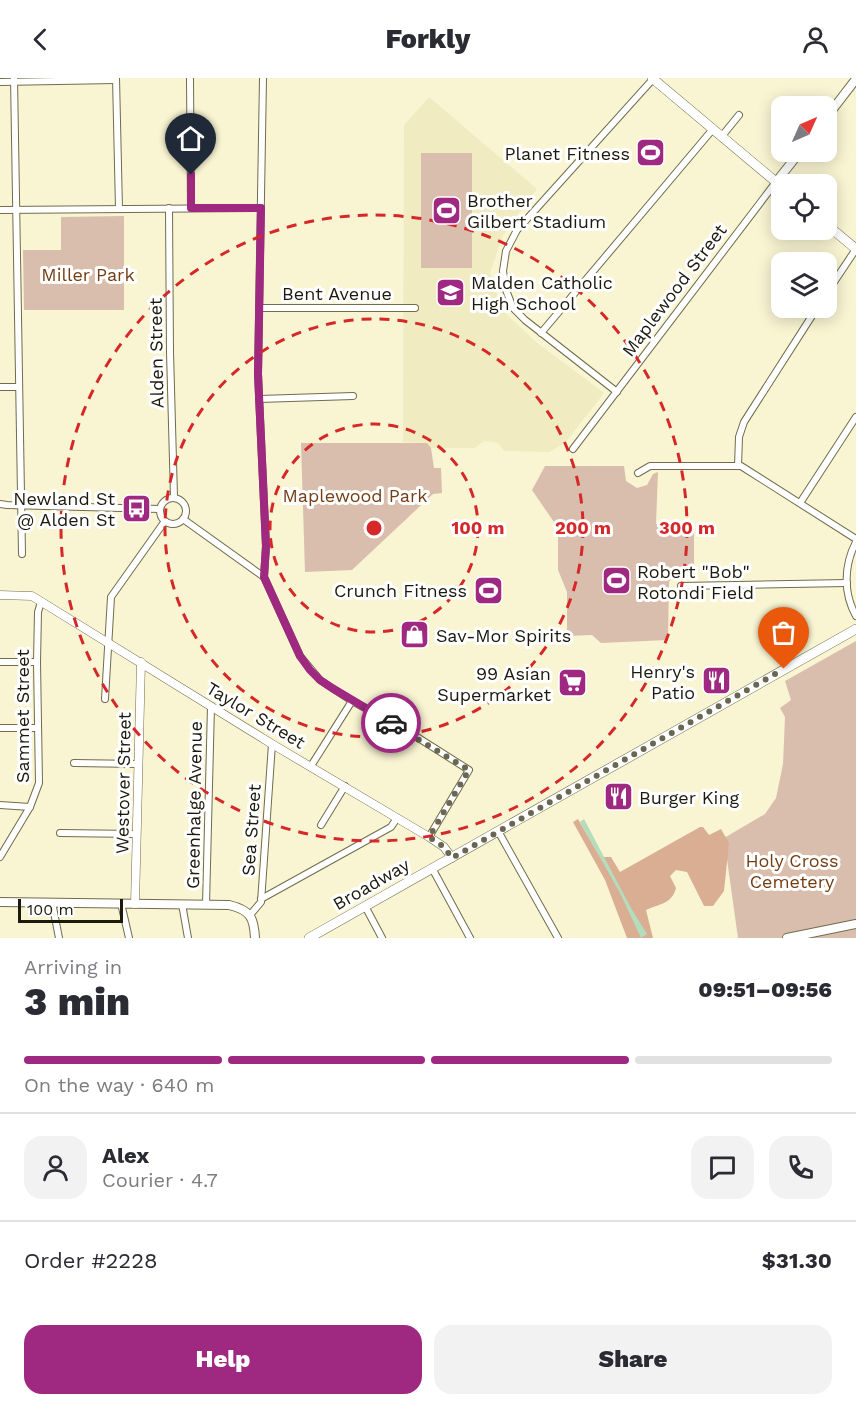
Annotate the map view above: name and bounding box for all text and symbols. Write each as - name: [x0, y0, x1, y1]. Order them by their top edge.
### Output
- icon: back: [24, 23, 57, 56]
- text: Forkly: [386, 23, 470, 55]
- icon: person: [799, 23, 832, 56]
- north arrow: [771, 96, 837, 162]
- map controls: [771, 96, 837, 318]
- pin: [165, 113, 216, 175]
- icon: home: [174, 122, 207, 155]
- sports icon: Planet Fitness: [635, 137, 667, 169]
- place label: Planet Fitness: [505, 143, 630, 164]
- button: locate: [771, 174, 837, 240]
- place label: Brother Gilbert Stadium: [467, 190, 606, 232]
- sports icon: Brother Gilbert Stadium: [430, 194, 462, 226]
- street label: Maplewood Street: [617, 219, 731, 360]
- button: layers: [771, 252, 837, 318]
- park label: Miller Park: [41, 264, 135, 285]
- place label: Malden Catholic High School: [471, 272, 613, 314]
- school or university icon: Malden Catholic High School: [434, 276, 466, 308]
- street label: Bent Avenue: [282, 283, 392, 304]
- street label: Alden Street: [145, 297, 167, 408]
- park label: Maplewood Park: [283, 485, 427, 506]
- place label: Newland St @ Alden St: [13, 488, 115, 530]
- bus stop icon: Newland St @ Alden St: [120, 492, 152, 524]
- text: 100 m: [451, 517, 505, 538]
- text: 200 m: [555, 517, 611, 538]
- text: 300 m: [659, 517, 715, 538]
- centre of rings: [364, 518, 384, 538]
- place label: Robert "Bob" Rotondi Field: [637, 561, 754, 603]
- sports icon: Robert "Bob" Rotondi Field: [600, 565, 632, 597]
- sports icon: Crunch Fitness: [472, 574, 504, 606]
- place label: Crunch Fitness: [334, 580, 467, 601]
- pin: [758, 607, 809, 669]
- icon: bag: [767, 616, 800, 649]
- shop icon: Sav-Mor Spirits: [399, 619, 431, 651]
- place label: Sav-Mor Spirits: [436, 625, 571, 646]
- street label: Sammet Street: [12, 649, 33, 783]
- place label: Henry's Patio: [630, 661, 695, 703]
- place label: 99 Asian Supermarket: [437, 663, 551, 705]
- restaurant icon: Henry's Patio: [700, 665, 732, 697]
- supermarket icon: 99 Asian Supermarket: [556, 667, 588, 699]
- street label: Taylor Street: [203, 677, 310, 753]
- courier: [361, 693, 421, 753]
- icon: car: [375, 707, 408, 740]
- street label: Westover Street: [111, 711, 135, 854]
- street label: Greenhalge Avenue: [182, 721, 206, 889]
- restaurant icon: Burger King: [602, 781, 634, 813]
- street label: Sea Street: [237, 783, 265, 877]
- place label: Burger King: [639, 787, 740, 808]
- park label: Holy Cross Cemetery: [745, 850, 839, 892]
- street label: Broadway: [329, 853, 414, 914]
- scale bar: [18, 896, 123, 924]
- text: 100 m: [27, 900, 74, 919]
- text: Arriving in: [24, 955, 122, 979]
- text: 09:51–09:56: [698, 977, 832, 1002]
- text: 3 min: [24, 979, 130, 1024]
- text: On the way · 640 m: [24, 1073, 214, 1097]
- button: person: [24, 1136, 87, 1199]
- button: chat: [691, 1136, 754, 1199]
- button: phone: [769, 1136, 832, 1199]
- text: Alex: [102, 1143, 149, 1168]
- text: Courier · 4.7: [102, 1168, 218, 1192]
- text: Order #2228: [24, 1248, 158, 1273]
- text: $31.30: [762, 1248, 832, 1273]
- button: Help: [24, 1325, 422, 1394]
- button: Share: [434, 1325, 832, 1394]

